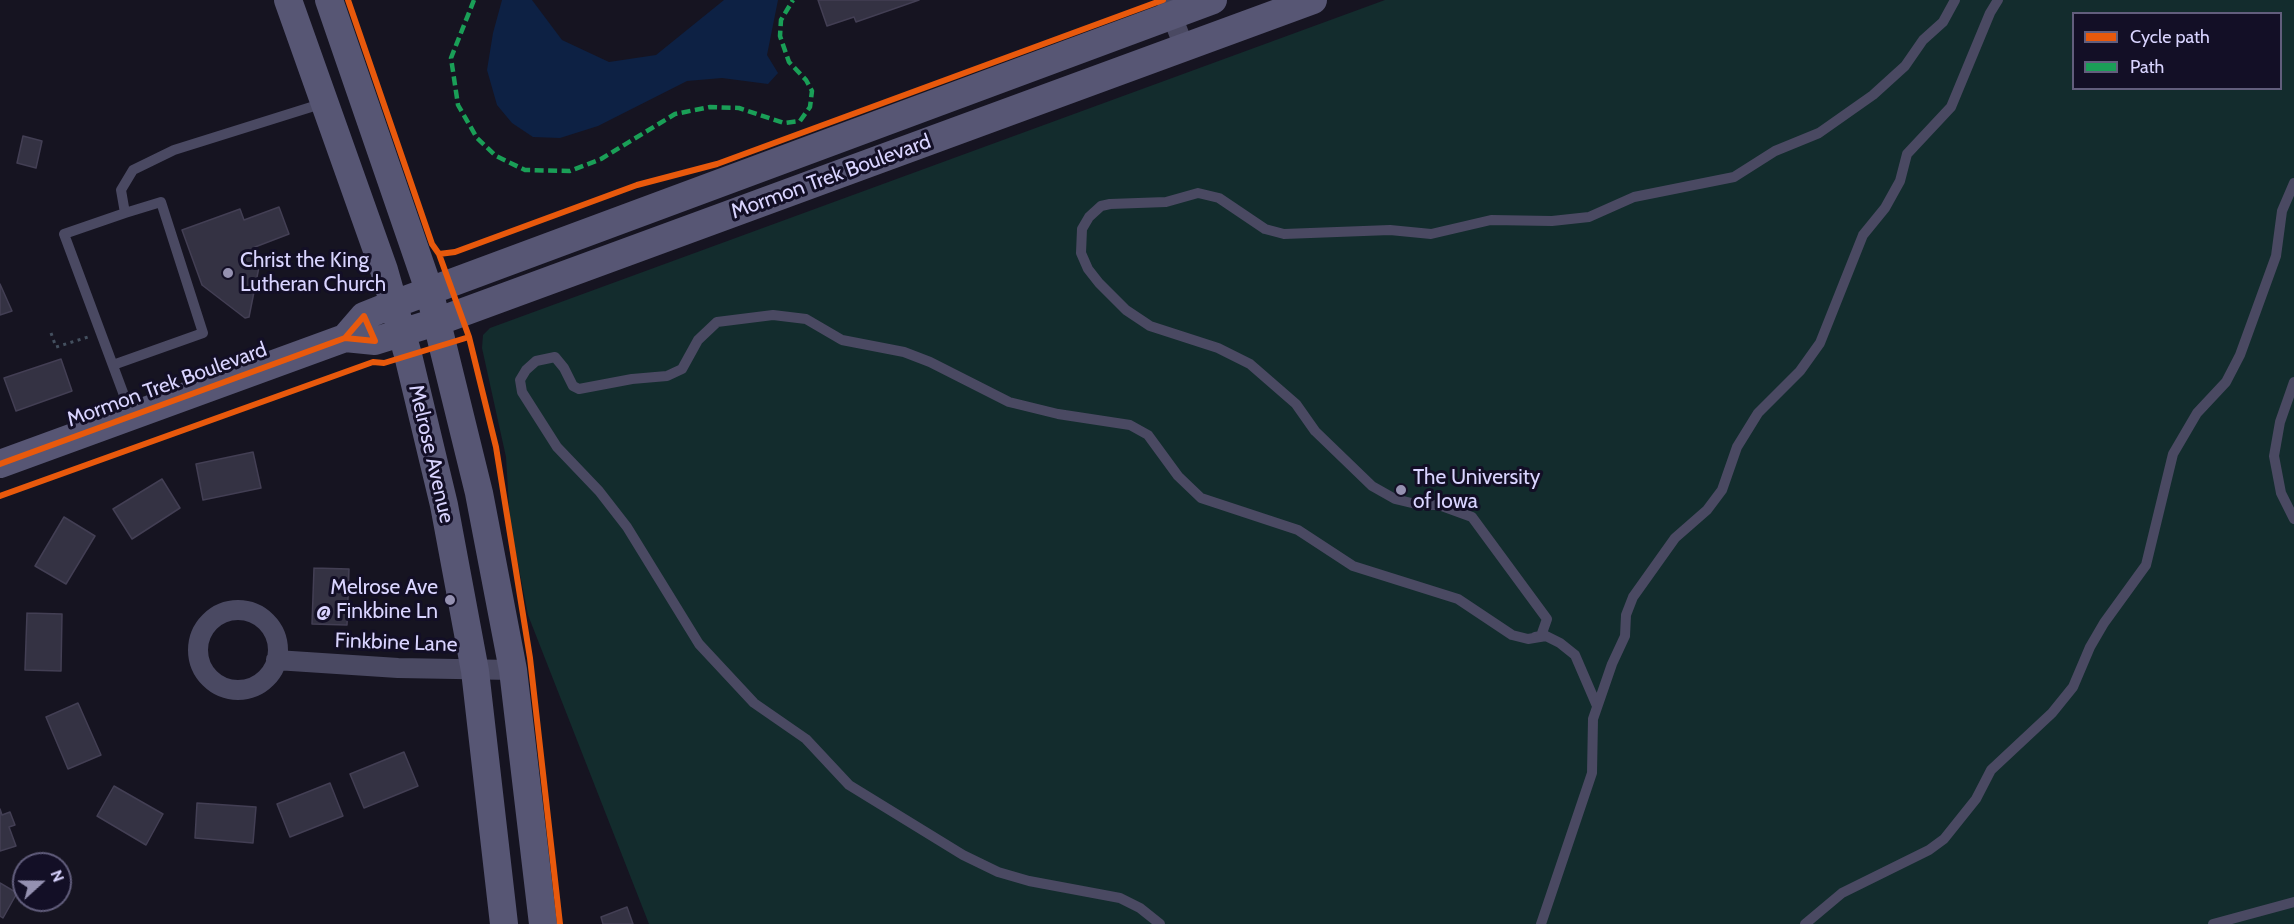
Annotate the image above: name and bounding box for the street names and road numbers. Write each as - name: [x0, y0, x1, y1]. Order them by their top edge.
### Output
- street label: Mormon Trek Boulevard: [728, 129, 934, 225]
- street label: Mormon Trek Boulevard: [64, 337, 270, 433]
- street label: Melrose Avenue: [403, 382, 459, 526]
- street label: Finkbine Lane: [334, 628, 458, 658]

